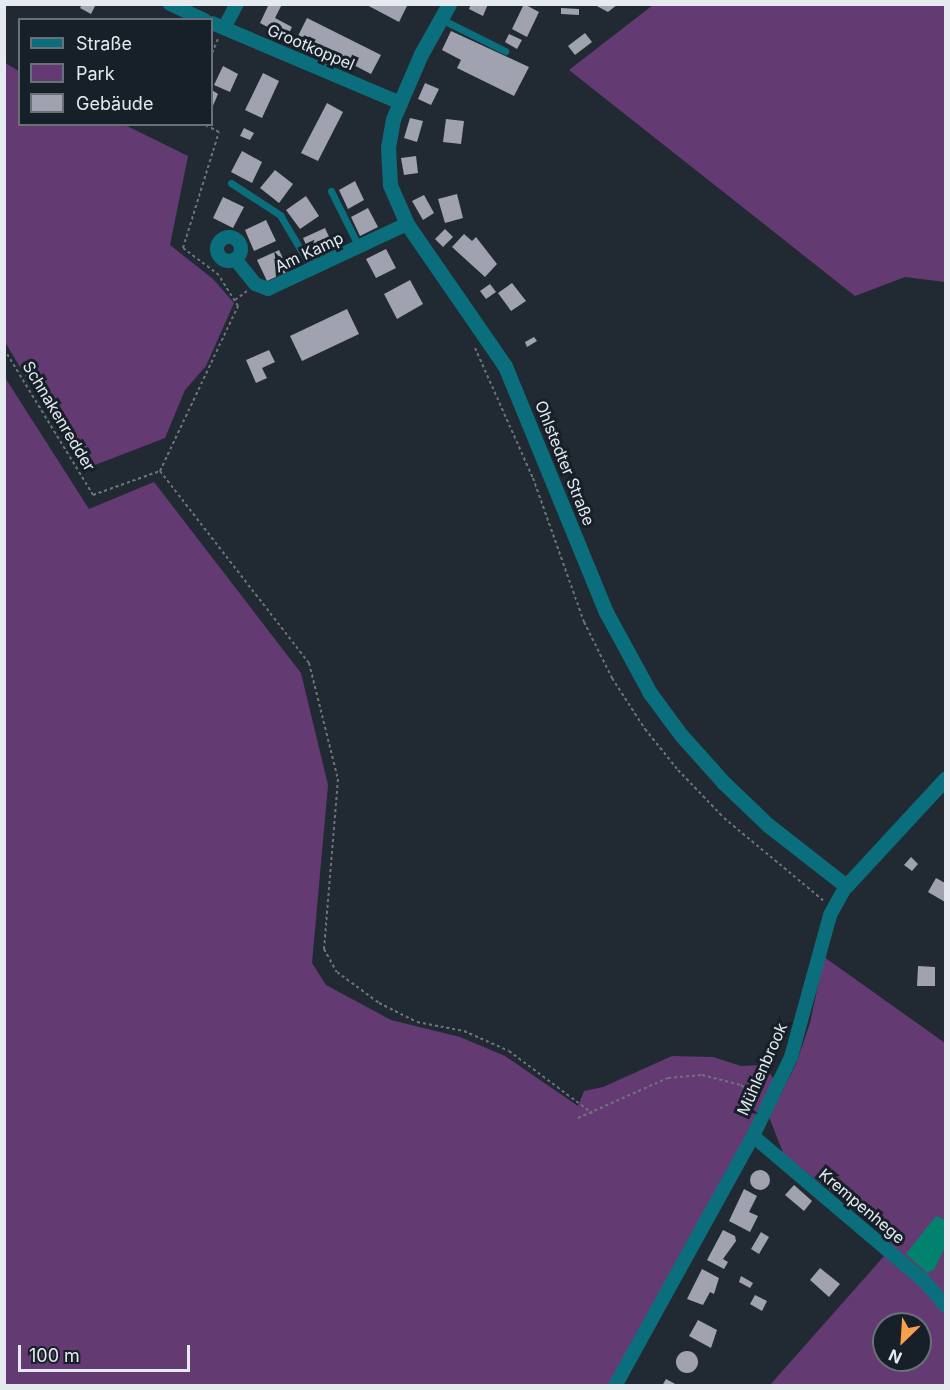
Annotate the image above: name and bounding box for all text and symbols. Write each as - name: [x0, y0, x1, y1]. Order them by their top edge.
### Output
- legend: [18, 18, 213, 126]
- street label: Grootkoppel: [264, 20, 358, 74]
- text: Straße: [76, 33, 132, 54]
- text: Park: [76, 63, 115, 84]
- text: Gebäude: [76, 93, 153, 114]
- street label: Am Kamp: [272, 228, 346, 276]
- street label: Schnakenredder: [19, 358, 99, 474]
- street label: Ohlstedter Straße: [531, 398, 599, 528]
- street label: Mühlenbrook: [733, 1020, 791, 1118]
- street label: Krempenhege: [815, 1164, 909, 1248]
- north arrow: [872, 1312, 932, 1372]
- scale bar: [21, 1333, 194, 1371]
- text: 100 m: [29, 1345, 80, 1366]
- text: N: [885, 1345, 905, 1368]

